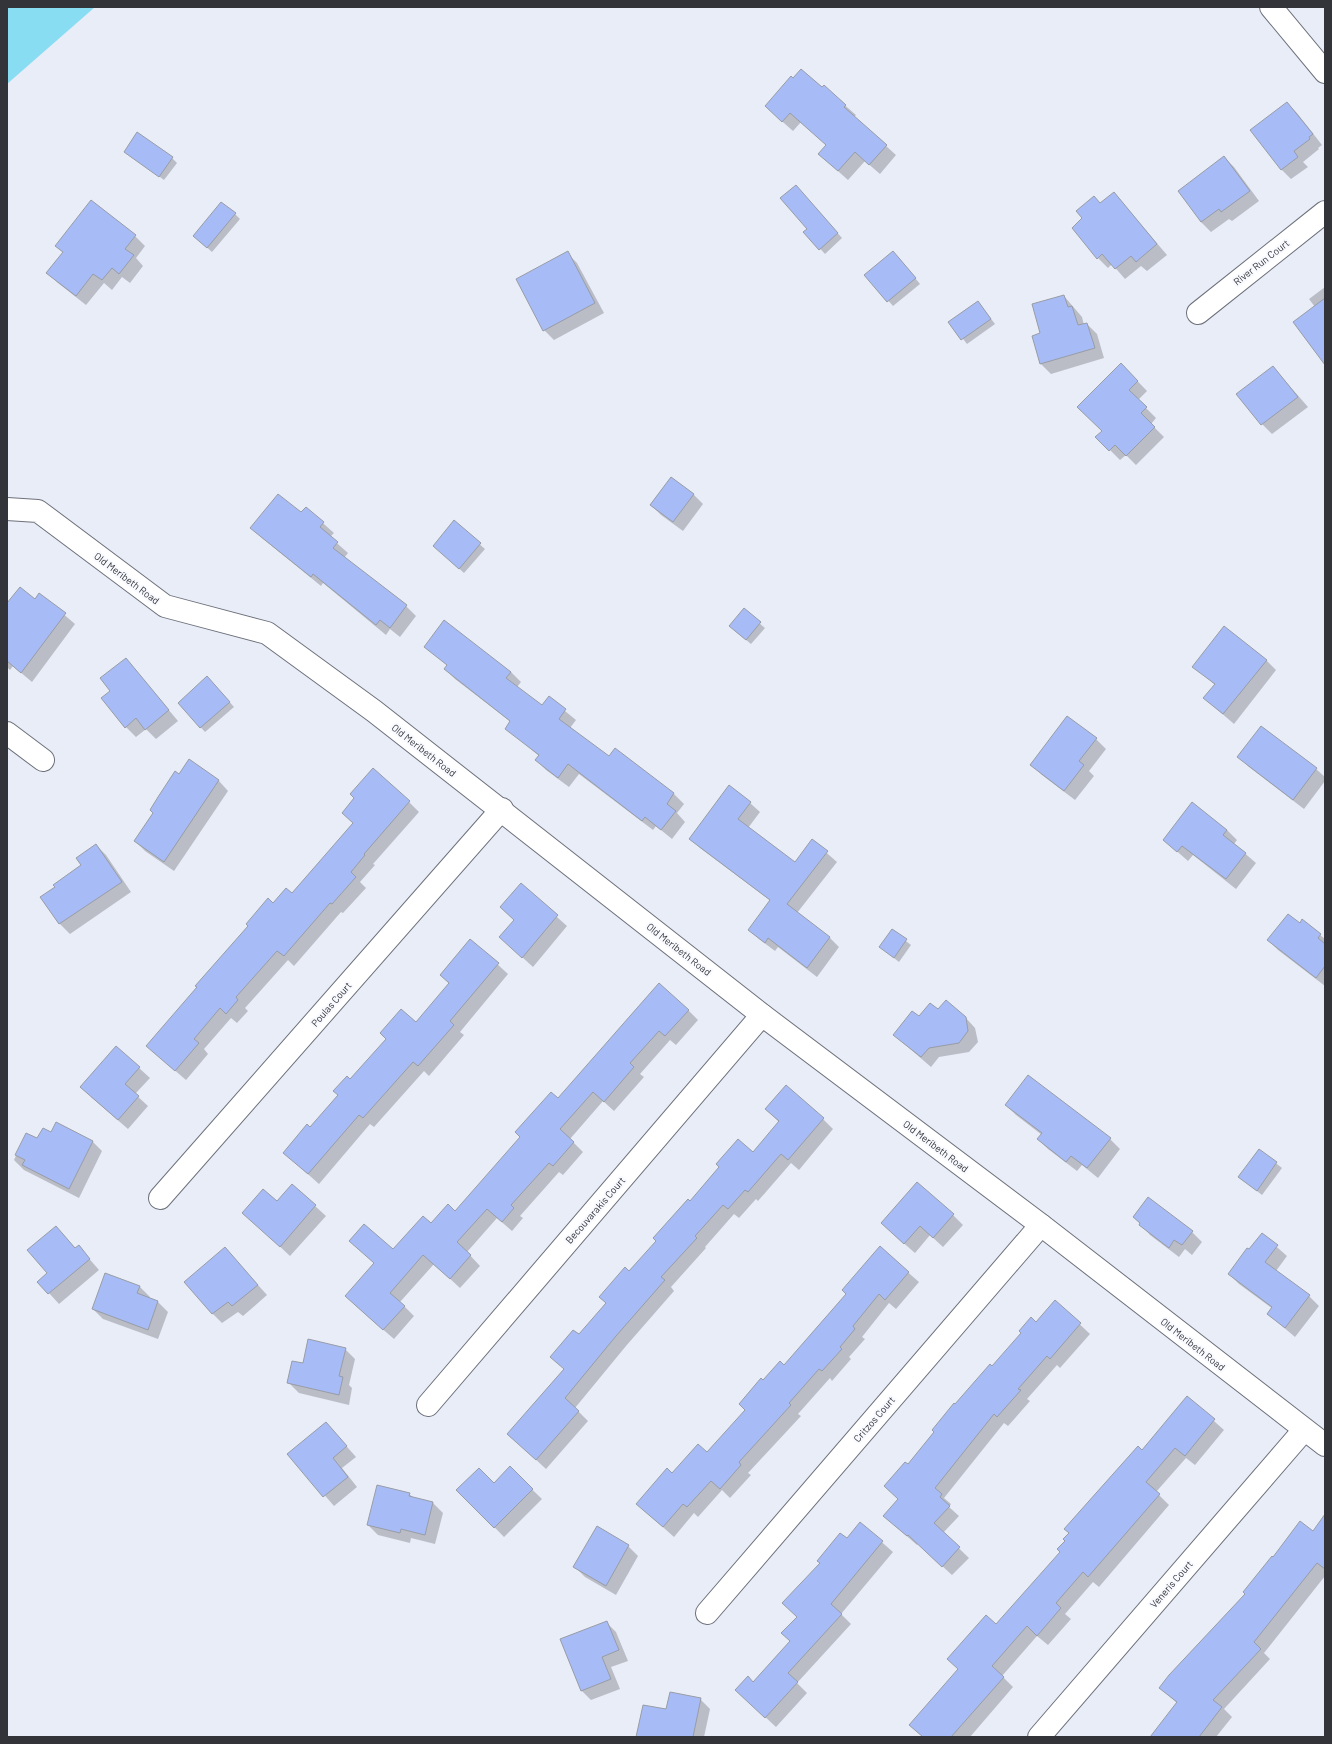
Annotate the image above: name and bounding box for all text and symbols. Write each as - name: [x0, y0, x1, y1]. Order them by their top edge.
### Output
- street label: River Run Court: [1231, 236, 1292, 287]
- street label: Old Meribeth Road: [92, 550, 162, 606]
- street label: Old Meribeth Road: [389, 721, 459, 779]
- street label: Old Meribeth Road: [644, 920, 714, 978]
- street label: Poulas Court: [308, 979, 354, 1029]
- street label: Old Meribeth Road: [901, 1118, 971, 1174]
- street label: Becouvarakis Court: [563, 1174, 628, 1246]
- street label: Old Meribeth Road: [1158, 1315, 1228, 1373]
- street label: Critzos Court: [851, 1393, 897, 1444]
- street label: Veneris Court: [1147, 1558, 1195, 1610]

